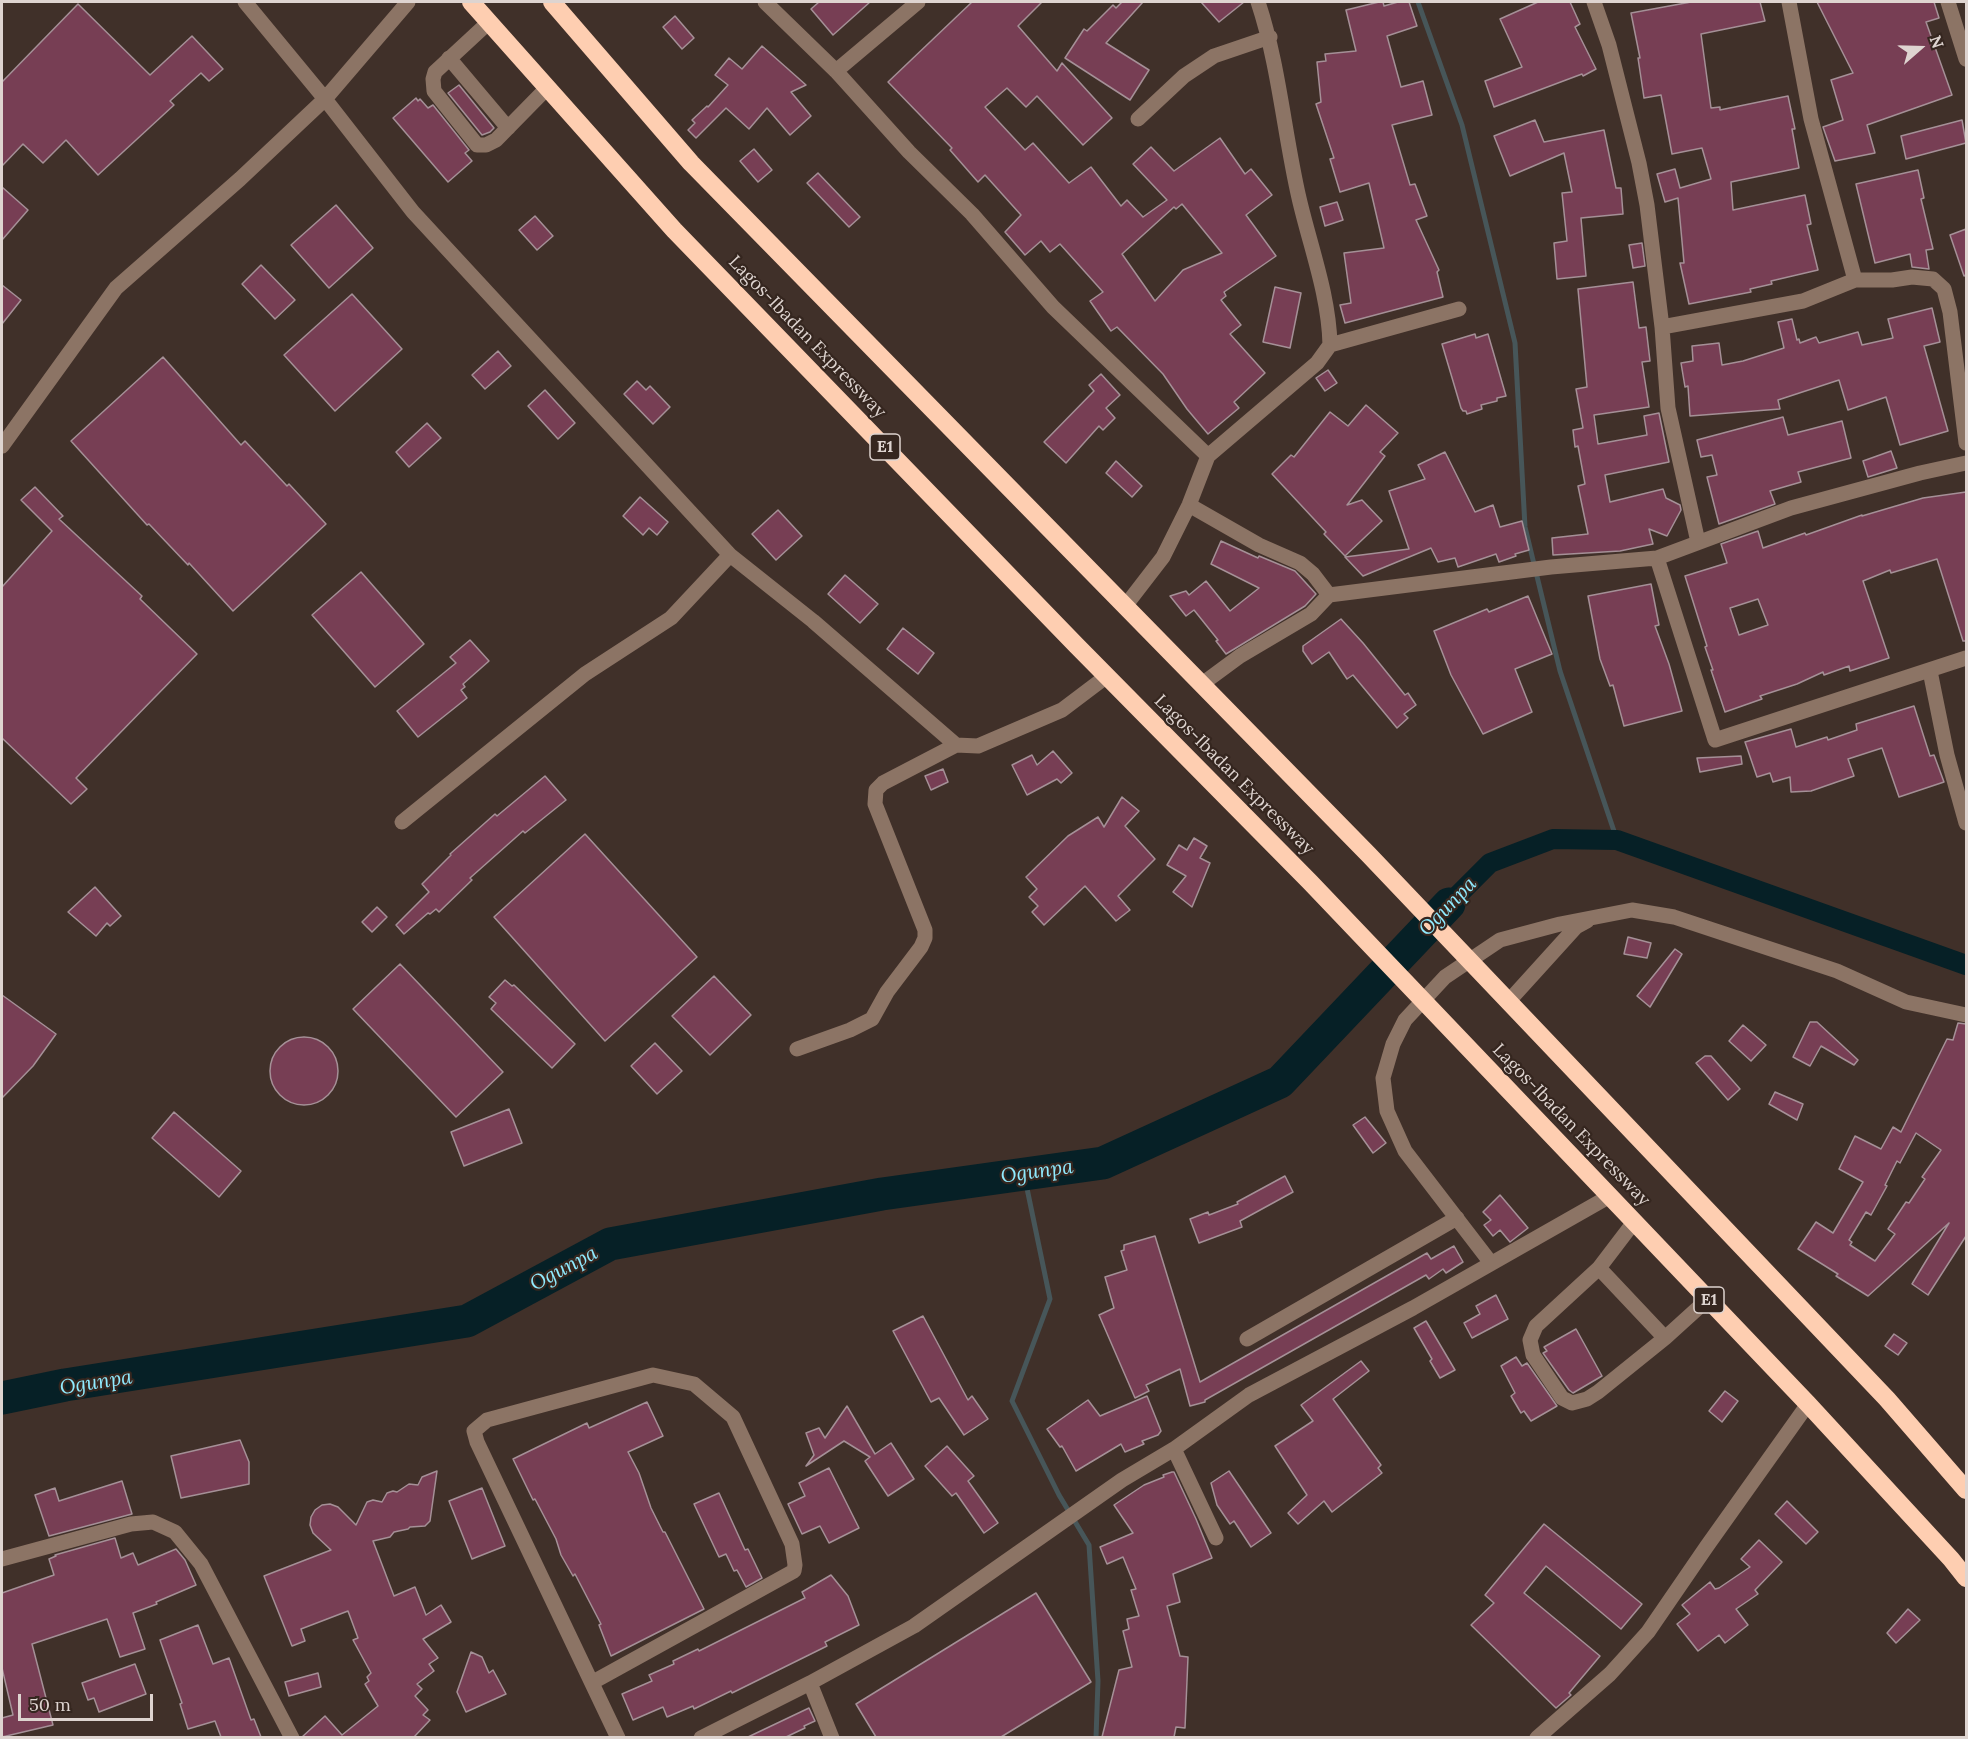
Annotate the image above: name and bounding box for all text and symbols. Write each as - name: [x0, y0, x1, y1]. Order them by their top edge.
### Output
- north arrow: [1890, 18, 1950, 78]
- text: N: [1925, 33, 1948, 51]
- street label: Lagos-Ibadan Expressway: [724, 251, 890, 423]
- road number: E1: [870, 434, 900, 460]
- street label: Lagos-Ibadan Expressway: [1150, 691, 1318, 859]
- water label: Ogunpa: [1414, 873, 1482, 941]
- street label: Lagos-Ibadan Expressway: [1488, 1039, 1654, 1211]
- water label: Ogunpa: [999, 1155, 1075, 1189]
- water label: Ogunpa: [526, 1241, 602, 1297]
- road number: E1: [1694, 1287, 1724, 1313]
- water label: Ogunpa: [58, 1365, 134, 1401]
- scale bar: [21, 1682, 156, 1720]
- text: 50 m: [29, 1693, 71, 1716]

